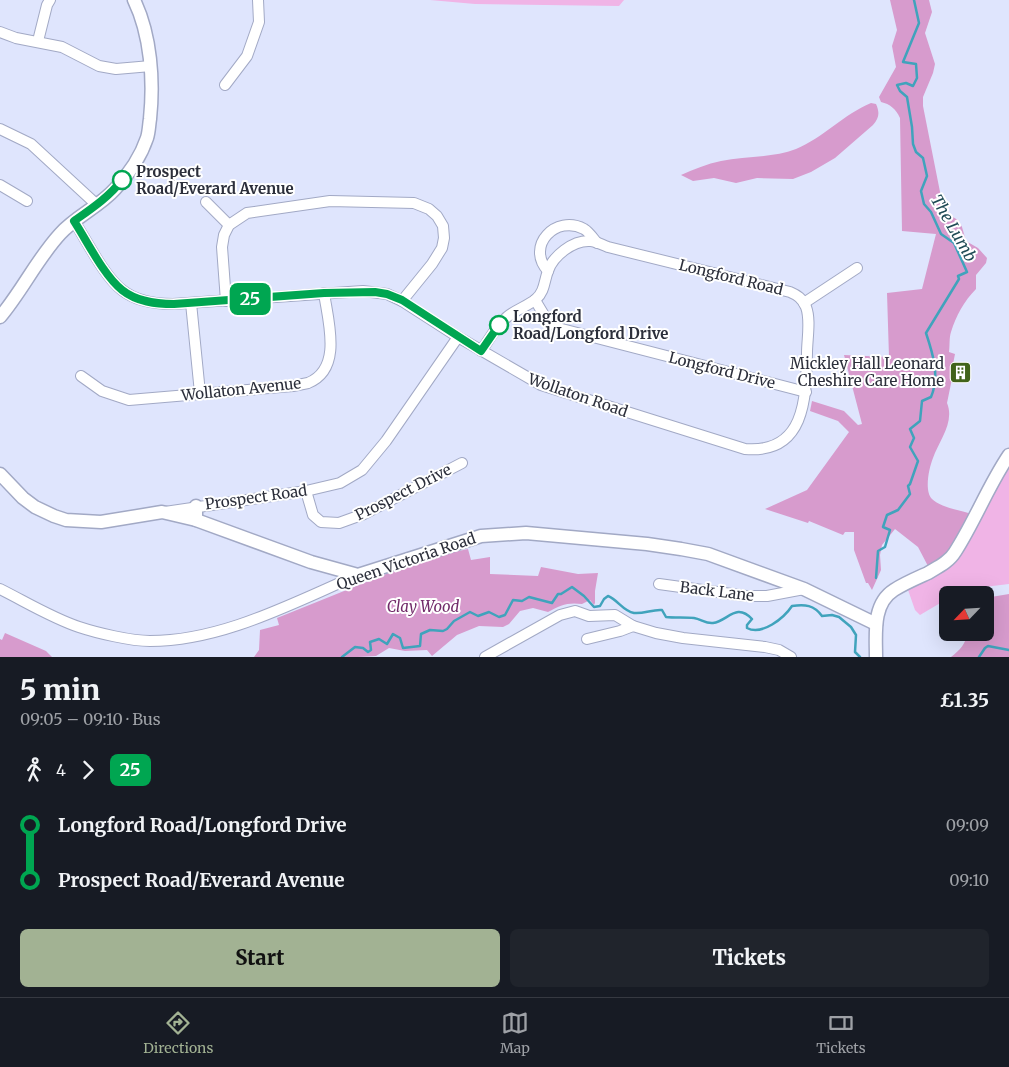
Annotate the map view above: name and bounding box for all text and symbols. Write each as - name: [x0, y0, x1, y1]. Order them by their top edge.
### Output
- place label: Prospect Road/Everard Avenue: [136, 162, 294, 198]
- marker: Prospect Road/Everard Avenue: [112, 170, 132, 190]
- water label: The Lumb: [927, 191, 981, 265]
- street label: Longford Road: [677, 255, 785, 299]
- line badge: 25: [228, 283, 272, 315]
- text: 25: [240, 287, 260, 310]
- place label: Longford Road/Longford Drive: [513, 307, 668, 343]
- marker: Longford Road/Longford Drive: [489, 315, 509, 335]
- street label: Longford Drive: [667, 348, 777, 392]
- place label: Mickley Hall Leonard Cheshire Care Home: [790, 354, 944, 390]
- building icon: Mickley Hall Leonard Cheshire Care Home: [948, 360, 972, 384]
- street label: Wollaton Road: [525, 369, 630, 421]
- street label: Wollaton Avenue: [179, 373, 302, 405]
- street label: Prospect Drive: [352, 459, 455, 524]
- street label: Prospect Road: [204, 480, 308, 514]
- street label: Queen Victoria Road: [334, 528, 478, 594]
- street label: Back Lane: [679, 577, 755, 605]
- north arrow: [939, 586, 994, 641]
- map controls: [939, 586, 994, 641]
- park label: Clay Wood: [387, 597, 460, 616]
- text: 5 min: [20, 672, 100, 708]
- text: £1.35: [940, 688, 989, 712]
- text: 09:05 – 09:10 · Bus: [20, 709, 161, 729]
- icon: walk: [20, 756, 48, 784]
- icon: forward: [74, 756, 102, 784]
- text: 25: [120, 758, 141, 781]
- text: 4: [56, 760, 66, 780]
- text: Longford Road/Longford Drive: [58, 813, 347, 837]
- text: 09:09: [946, 815, 989, 835]
- text: Prospect Road/Everard Avenue: [58, 868, 345, 892]
- text: 09:10: [949, 870, 989, 890]
- button: Start: [20, 929, 500, 987]
- button: Tickets: [510, 929, 989, 987]
- tab: Directions: [143, 1009, 213, 1057]
- tab: Map: [500, 1009, 530, 1057]
- tab: Tickets: [816, 1009, 866, 1057]

